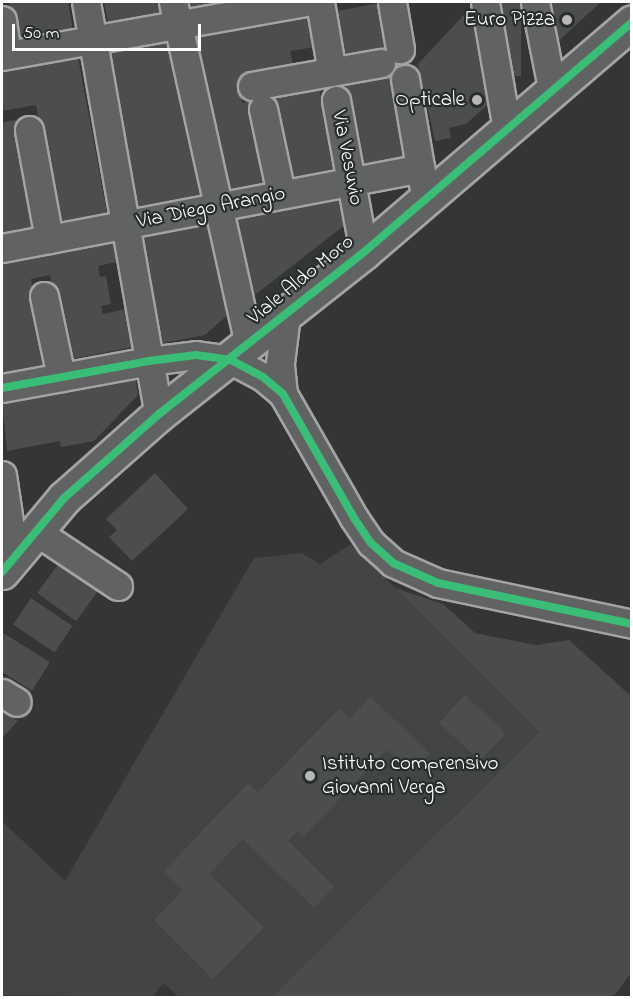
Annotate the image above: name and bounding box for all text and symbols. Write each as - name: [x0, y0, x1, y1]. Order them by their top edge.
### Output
- place label: Euro Pizza: [464, 7, 555, 33]
- scale bar: [15, 12, 204, 50]
- marker: Euro Pizza: [560, 13, 574, 27]
- text: 50 m: [23, 21, 60, 47]
- place label: Opticale: [395, 87, 465, 113]
- marker: Opticale: [470, 93, 484, 107]
- street label: Via Vesuvio: [325, 108, 369, 208]
- street label: Via Diego Arangio: [135, 181, 287, 235]
- street label: Viale Aldo Moro: [243, 229, 359, 331]
- place label: Istituto comprensivo Giovanni Verga: [322, 751, 498, 801]
- marker: Istituto comprensivo Giovanni Verga: [303, 769, 317, 783]

